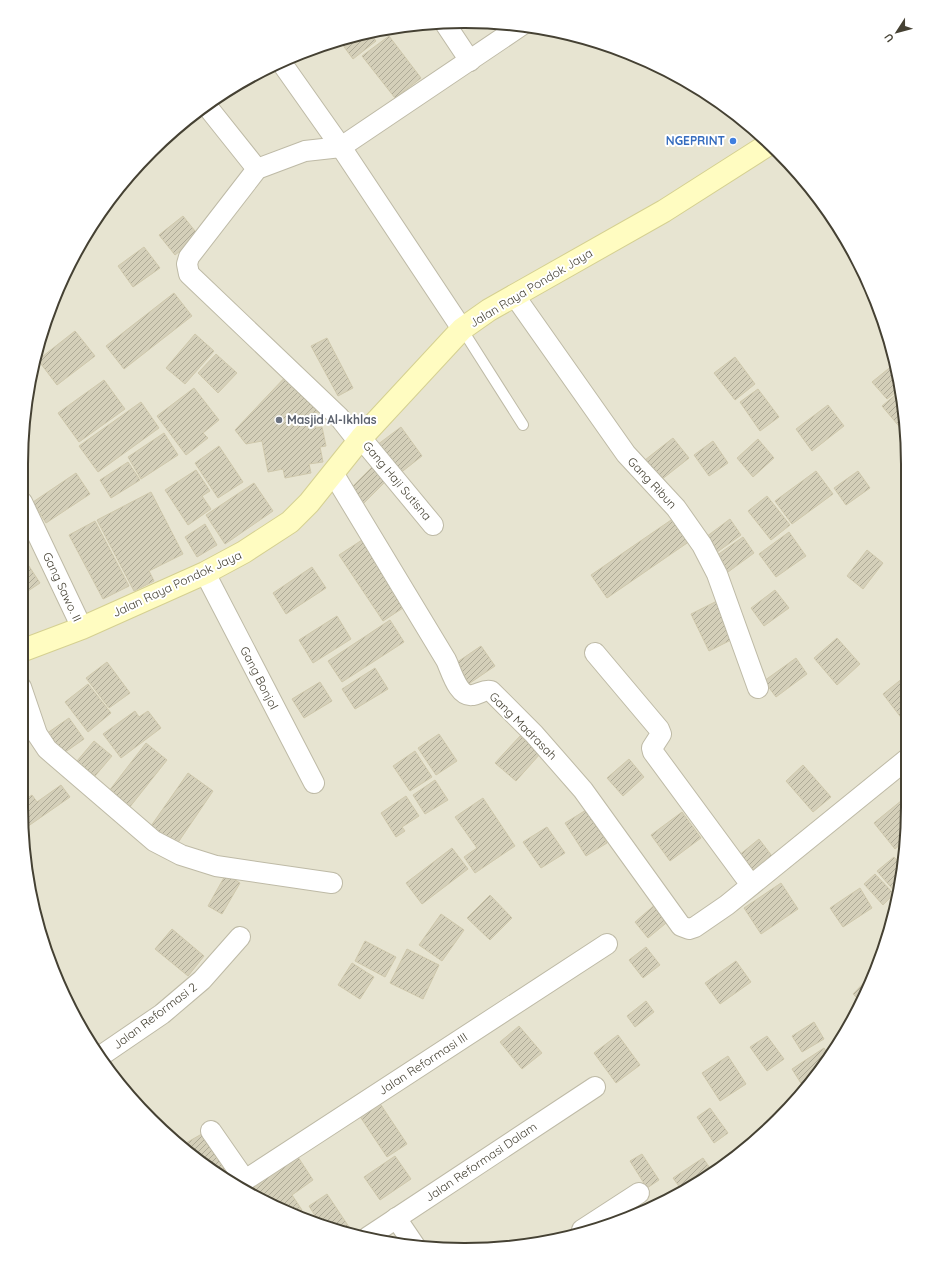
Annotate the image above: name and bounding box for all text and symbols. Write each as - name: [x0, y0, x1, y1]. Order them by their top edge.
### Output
- north arrow: [877, 12, 917, 52]
- text: U: [881, 31, 897, 45]
- place label: NGEPRINT: [666, 133, 725, 148]
- marker: NGEPRINT: [728, 136, 738, 146]
- street label: Jalan Raya Pondok Jaya: [467, 245, 595, 330]
- place label: Masjid Al-Ikhlas: [287, 412, 377, 427]
- marker: Masjid Al-Ikhlas: [274, 415, 284, 425]
- street label: Gang Haji Sutisna: [360, 438, 435, 523]
- street label: Gang Ribun: [625, 454, 680, 512]
- street label: Jalan Raya Pondok Jaya: [110, 547, 244, 620]
- street label: Gang Sawo. II: [40, 550, 85, 624]
- street label: Gang Bonjol: [237, 644, 282, 712]
- street label: Gang Madrasah: [486, 689, 560, 763]
- street label: Jalan Reformasi 2: [110, 979, 200, 1052]
- street label: Jalan Reformasi III: [375, 1029, 470, 1098]
- street label: Jalan Reformasi Dalam: [422, 1119, 539, 1205]

